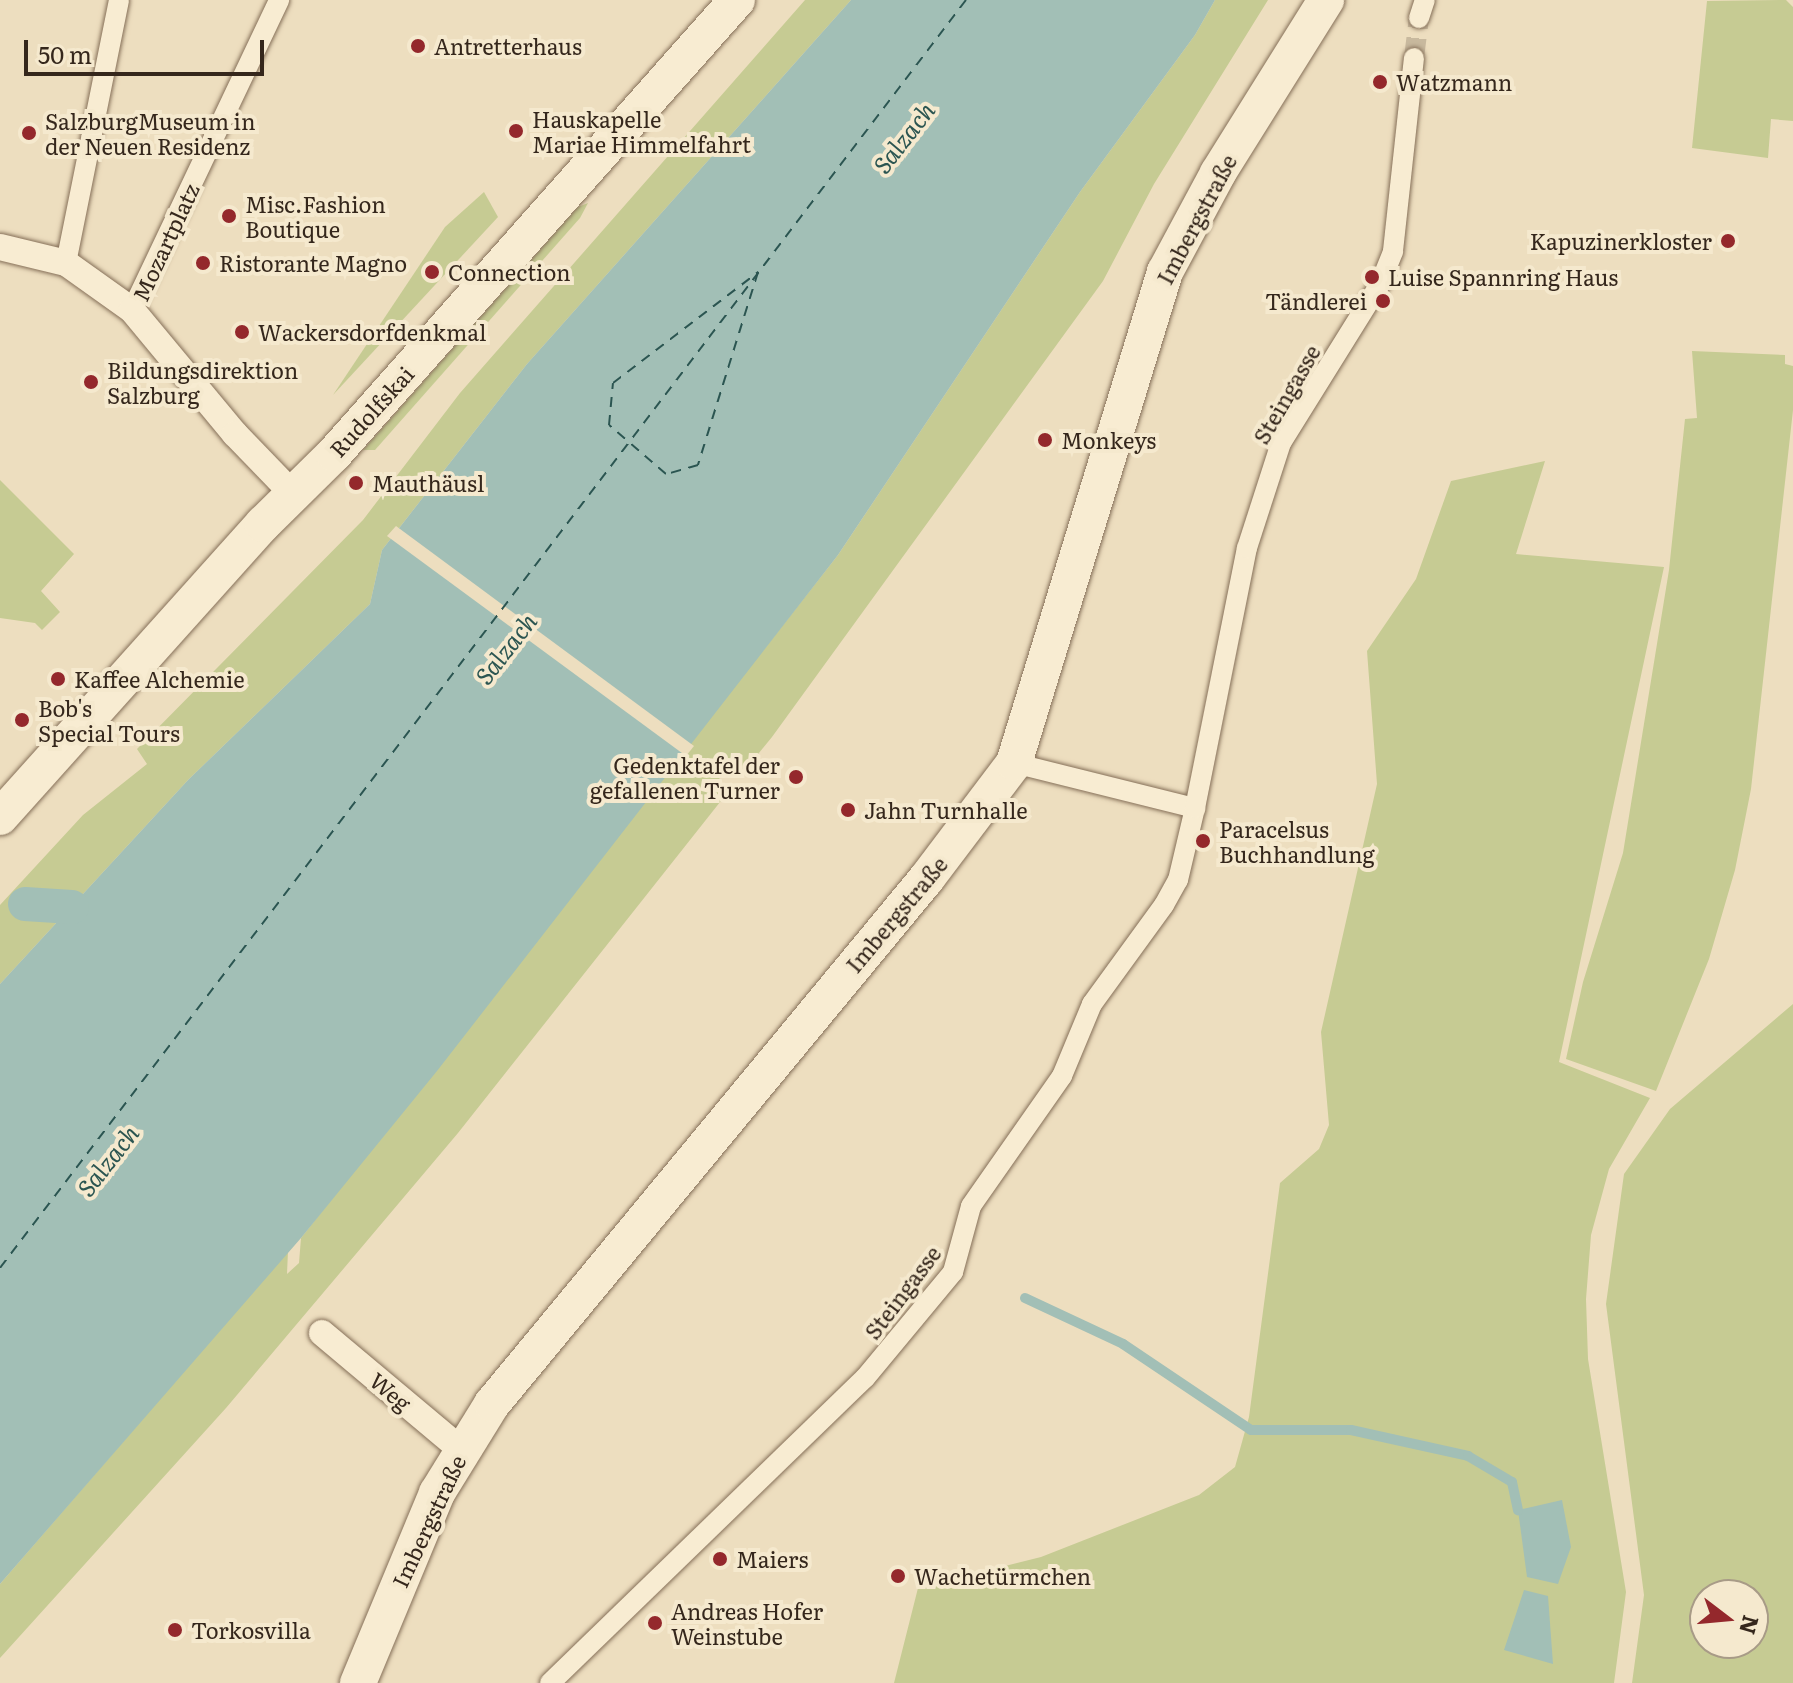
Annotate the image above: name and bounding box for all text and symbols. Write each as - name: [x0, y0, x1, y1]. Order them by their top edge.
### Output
- scale bar: [28, 24, 268, 74]
- place label: Antretterhaus: [434, 33, 582, 59]
- text: 50 m: [38, 36, 92, 71]
- marker: Antretterhaus: [409, 37, 427, 55]
- place label: Watzmann: [1396, 69, 1512, 95]
- marker: Watzmann: [1371, 73, 1389, 91]
- water label: Salzach: [866, 96, 940, 178]
- place label: Hauskapelle Mariae Himmelfahrt: [532, 105, 751, 156]
- place label: SalzburgMuseum in der Neuen Residenz: [45, 107, 255, 158]
- marker: Hauskapelle Mariae Himmelfahrt: [507, 122, 525, 140]
- marker: SalzburgMuseum in der Neuen Residenz: [20, 124, 38, 142]
- street label: Imbergstraße: [1151, 150, 1241, 288]
- street label: Mozartplatz: [126, 179, 204, 305]
- place label: Misc.Fashion Boutique: [245, 190, 386, 242]
- marker: Misc.Fashion Boutique: [220, 207, 238, 225]
- place label: Kapuzinerkloster: [1530, 228, 1712, 254]
- marker: Kapuzinerkloster: [1719, 232, 1737, 250]
- place label: Ristorante Magno: [219, 250, 407, 276]
- marker: Ristorante Magno: [194, 254, 212, 272]
- place label: Connection: [448, 259, 571, 285]
- marker: Connection: [423, 263, 441, 281]
- place label: Luise Spannring Haus: [1388, 264, 1618, 290]
- marker: Luise Spannring Haus: [1363, 268, 1381, 286]
- place label: Tändlerei: [1265, 288, 1367, 314]
- marker: Tändlerei: [1374, 292, 1392, 310]
- place label: Wackersdorfdenkmal: [258, 319, 486, 345]
- marker: Wackersdorfdenkmal: [233, 323, 251, 341]
- street label: Steingasse: [1247, 340, 1325, 448]
- place label: Bildungsdirektion Salzburg: [107, 356, 298, 408]
- street label: Rudolfskai: [323, 360, 419, 462]
- marker: Bildungsdirektion Salzburg: [82, 373, 100, 391]
- place label: Monkeys: [1061, 427, 1156, 453]
- marker: Monkeys: [1036, 431, 1054, 449]
- place label: Mauthäusl: [372, 470, 484, 496]
- marker: Mauthäusl: [347, 474, 365, 492]
- water label: Salzach: [468, 607, 542, 689]
- place label: Kaffee Alchemie: [74, 666, 245, 692]
- marker: Kaffee Alchemie: [49, 670, 67, 688]
- place label: Bob's Special Tours: [38, 694, 180, 746]
- marker: Bob's Special Tours: [13, 711, 31, 729]
- place label: Gedenktafel der gefallenen Turner: [590, 751, 780, 802]
- marker: Gedenktafel der gefallenen Turner: [787, 768, 805, 786]
- place label: Jahn Turnhalle: [864, 797, 1028, 823]
- marker: Jahn Turnhalle: [839, 801, 857, 819]
- place label: Paracelsus Buchhandlung: [1219, 815, 1375, 866]
- marker: Paracelsus Buchhandlung: [1194, 832, 1212, 850]
- street label: Imbergstraße: [840, 851, 952, 977]
- water label: Salzach: [70, 1119, 144, 1201]
- street label: Steingasse: [858, 1240, 946, 1344]
- street label: Weg: [365, 1366, 417, 1416]
- street label: Imbergstraße: [386, 1451, 470, 1591]
- place label: Maiers: [736, 1546, 808, 1572]
- marker: Maiers: [711, 1550, 729, 1568]
- place label: Wachetürmchen: [914, 1563, 1091, 1589]
- marker: Wachetürmchen: [889, 1567, 907, 1585]
- north arrow: [1689, 1579, 1769, 1659]
- place label: Andreas Hofer Weinstube: [671, 1597, 823, 1648]
- text: N: [1732, 1612, 1769, 1639]
- marker: Andreas Hofer Weinstube: [646, 1614, 664, 1632]
- place label: Torkosvilla: [191, 1617, 311, 1643]
- marker: Torkosvilla: [166, 1621, 184, 1639]

